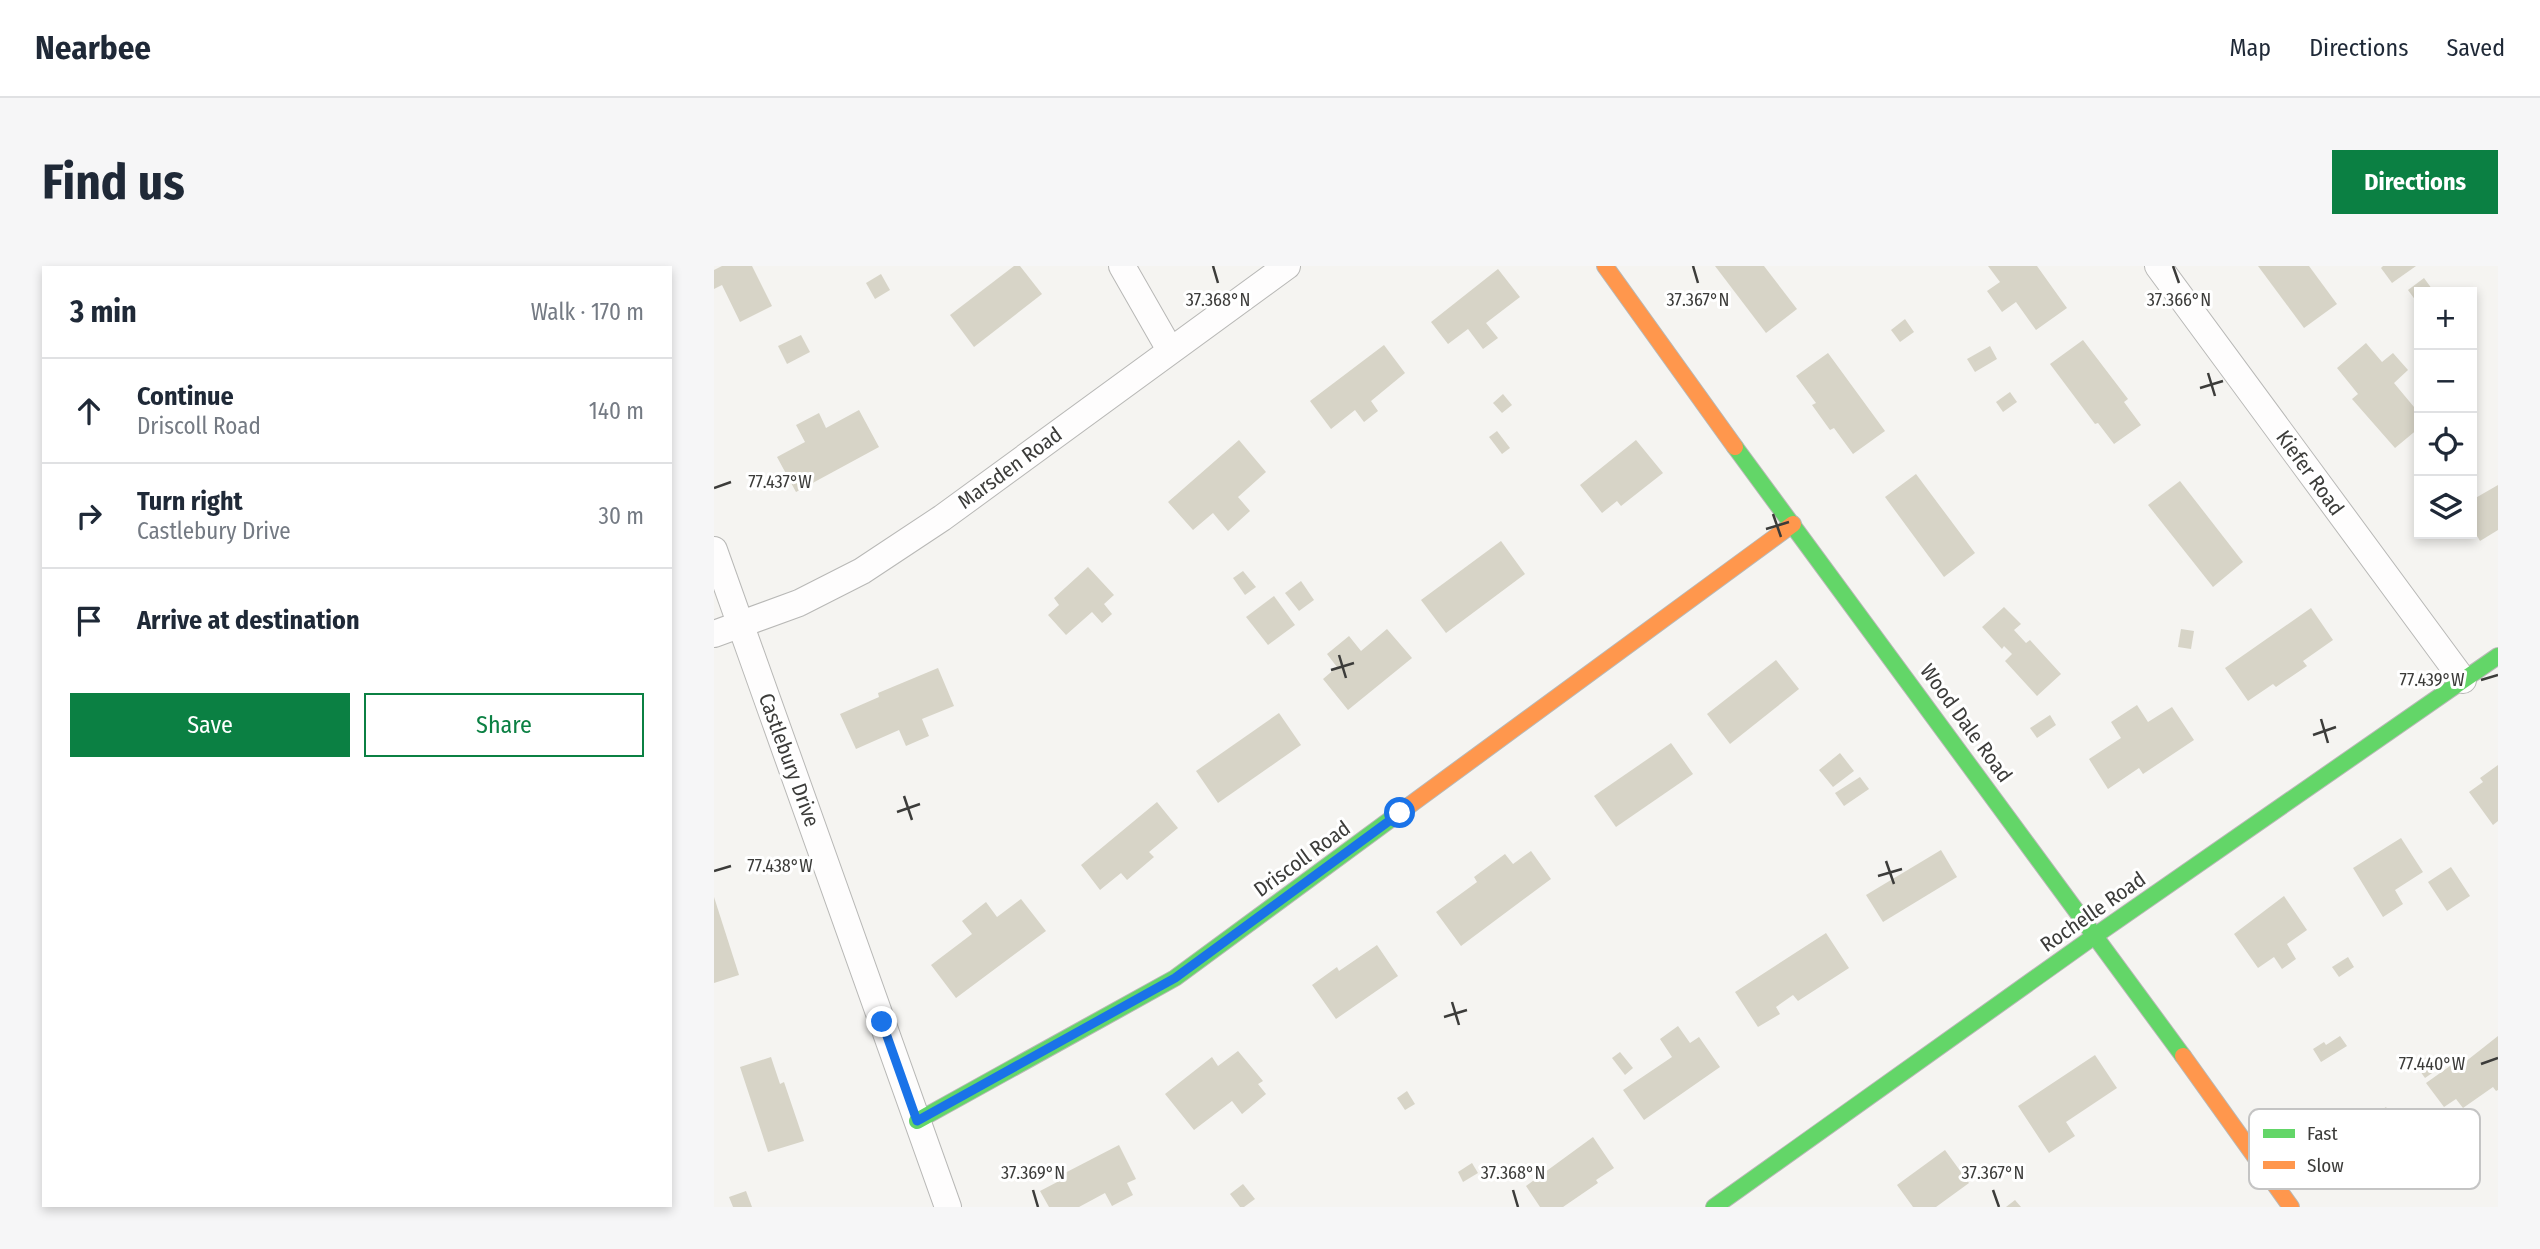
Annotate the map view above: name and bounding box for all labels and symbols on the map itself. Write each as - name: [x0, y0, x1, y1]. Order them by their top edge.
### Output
- text: 37.368°N: [1186, 289, 1250, 311]
- text: 37.367°N: [1667, 289, 1729, 311]
- text: 37.366°N: [2147, 289, 2211, 311]
- street label: Marsden Road: [953, 422, 1067, 514]
- street label: Kiefer Road: [2270, 425, 2350, 521]
- text: 77.437°W: [748, 471, 812, 493]
- street label: Wood Dale Road: [1914, 659, 2018, 787]
- text: 77.439°W: [2400, 669, 2465, 691]
- street label: Castlebury Drive: [753, 690, 825, 830]
- route start: [1384, 797, 1415, 828]
- street label: Driscoll Road: [1249, 815, 1355, 903]
- text: 77.438°W: [747, 855, 813, 877]
- street label: Rochelle Road: [2035, 866, 2151, 958]
- route end: [866, 1006, 897, 1037]
- text: 77.440°W: [2399, 1053, 2466, 1075]
- legend: [2249, 1109, 2480, 1189]
- text: Fast: [2307, 1122, 2338, 1145]
- text: Slow: [2307, 1154, 2344, 1177]
- text: 37.369°N: [1001, 1162, 1065, 1184]
- text: 37.368°N: [1481, 1162, 1545, 1184]
- text: 37.367°N: [1962, 1162, 2024, 1184]

